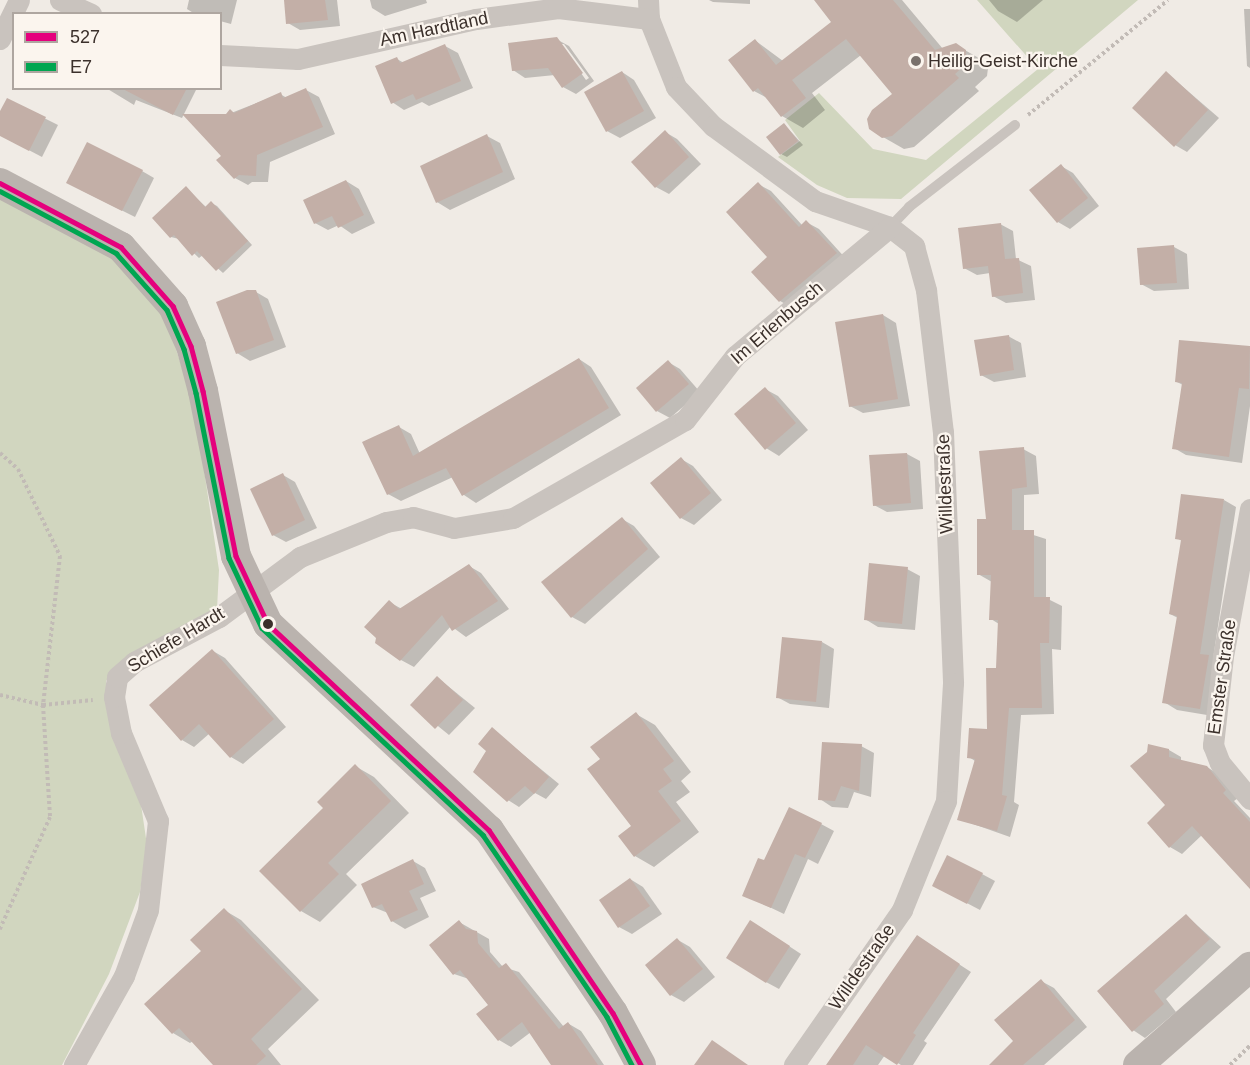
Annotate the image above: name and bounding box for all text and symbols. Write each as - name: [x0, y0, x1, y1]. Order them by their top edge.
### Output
- street label: Am Hardtland: [378, 7, 490, 51]
- legend: [12, 12, 222, 90]
- text: 527: [70, 27, 100, 47]
- place label: Heilig-Geist-Kirche: [928, 50, 1078, 72]
- marker: Heilig-Geist-Kirche: [909, 54, 923, 68]
- text: E7: [70, 57, 92, 77]
- street label: Im Erlenbusch: [727, 277, 827, 369]
- street label: Willdestraße: [932, 434, 958, 534]
- street label: Schiefe Hardt: [124, 603, 228, 677]
- unlabelled marker: [262, 618, 274, 630]
- street label: Emster Straße: [1203, 618, 1241, 736]
- street label: Willdestraße: [824, 920, 900, 1014]

